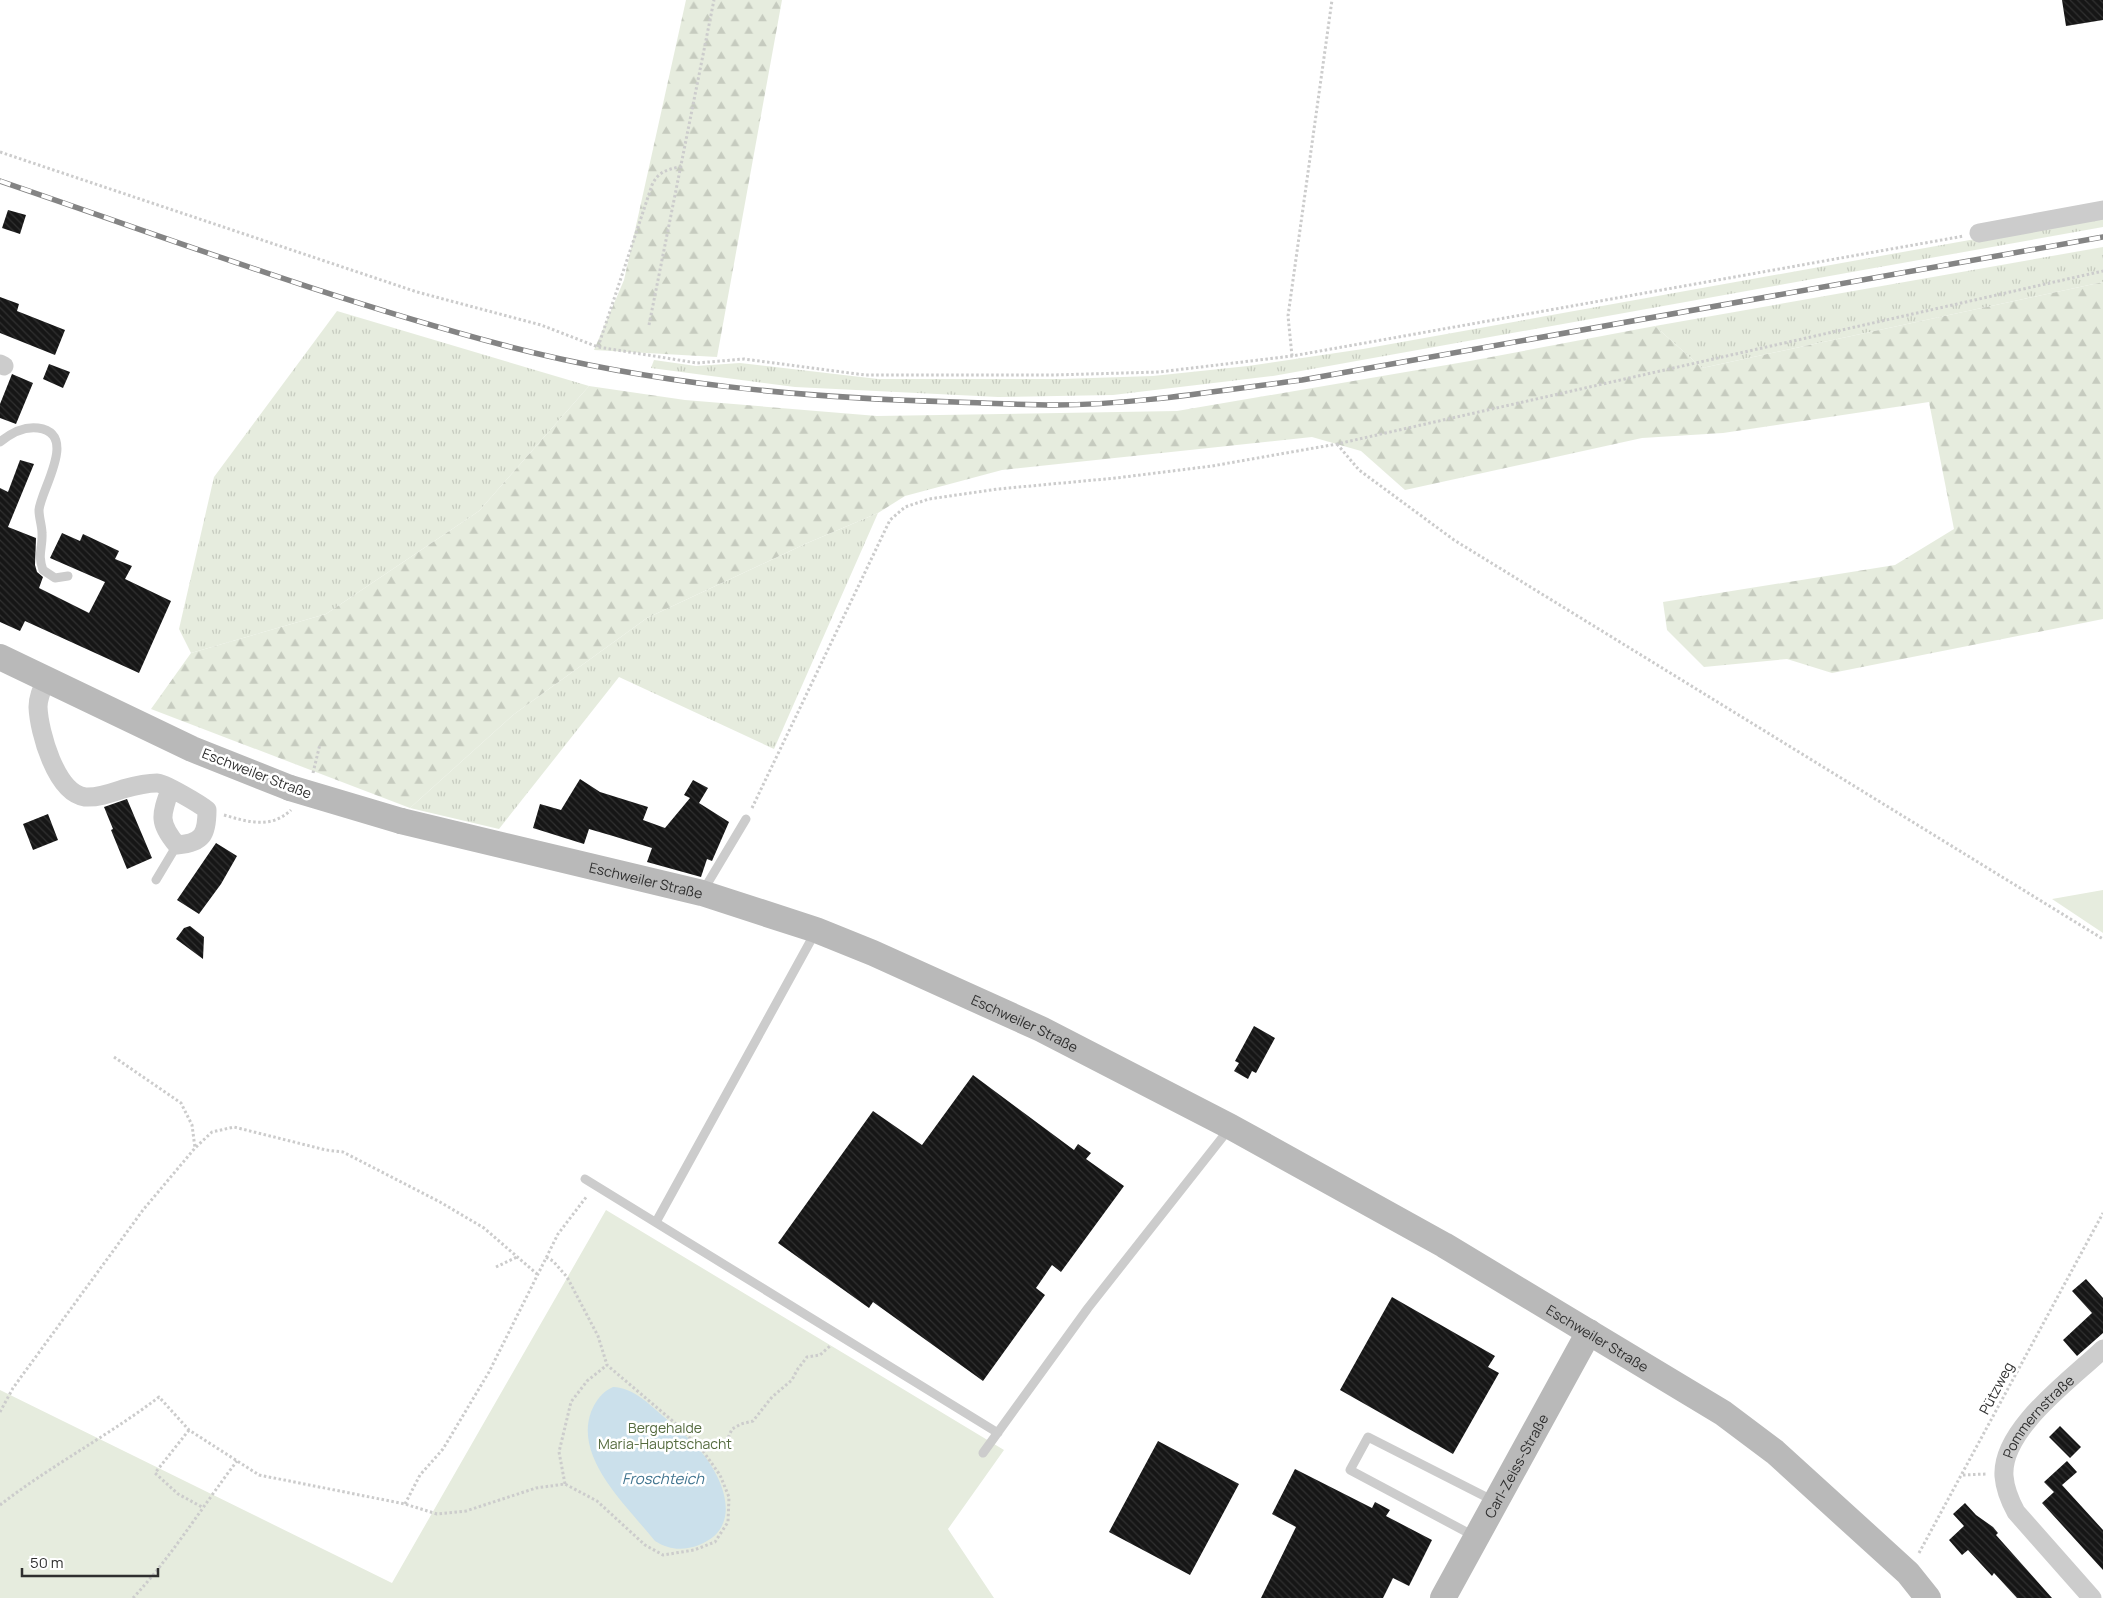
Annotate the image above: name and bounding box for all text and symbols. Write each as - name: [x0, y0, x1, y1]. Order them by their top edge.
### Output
- street label: Eschweiler Straße: [199, 743, 315, 803]
- street label: Eschweiler Straße: [587, 857, 705, 902]
- street label: Eschweiler Straße: [969, 989, 1082, 1056]
- street label: Eschweiler Straße: [1543, 1300, 1652, 1376]
- street label: Pützweg: [1974, 1358, 2018, 1418]
- street label: Pommernstraße: [1997, 1370, 2078, 1461]
- street label: Carl-Zeiss-Straße: [1479, 1410, 1552, 1521]
- park label: Bergehalde Maria-Hauptschacht: [598, 1418, 732, 1453]
- water label: Froschteich: [622, 1468, 705, 1489]
- scale bar: [22, 1546, 159, 1578]
- text: 50 m: [30, 1552, 64, 1573]

